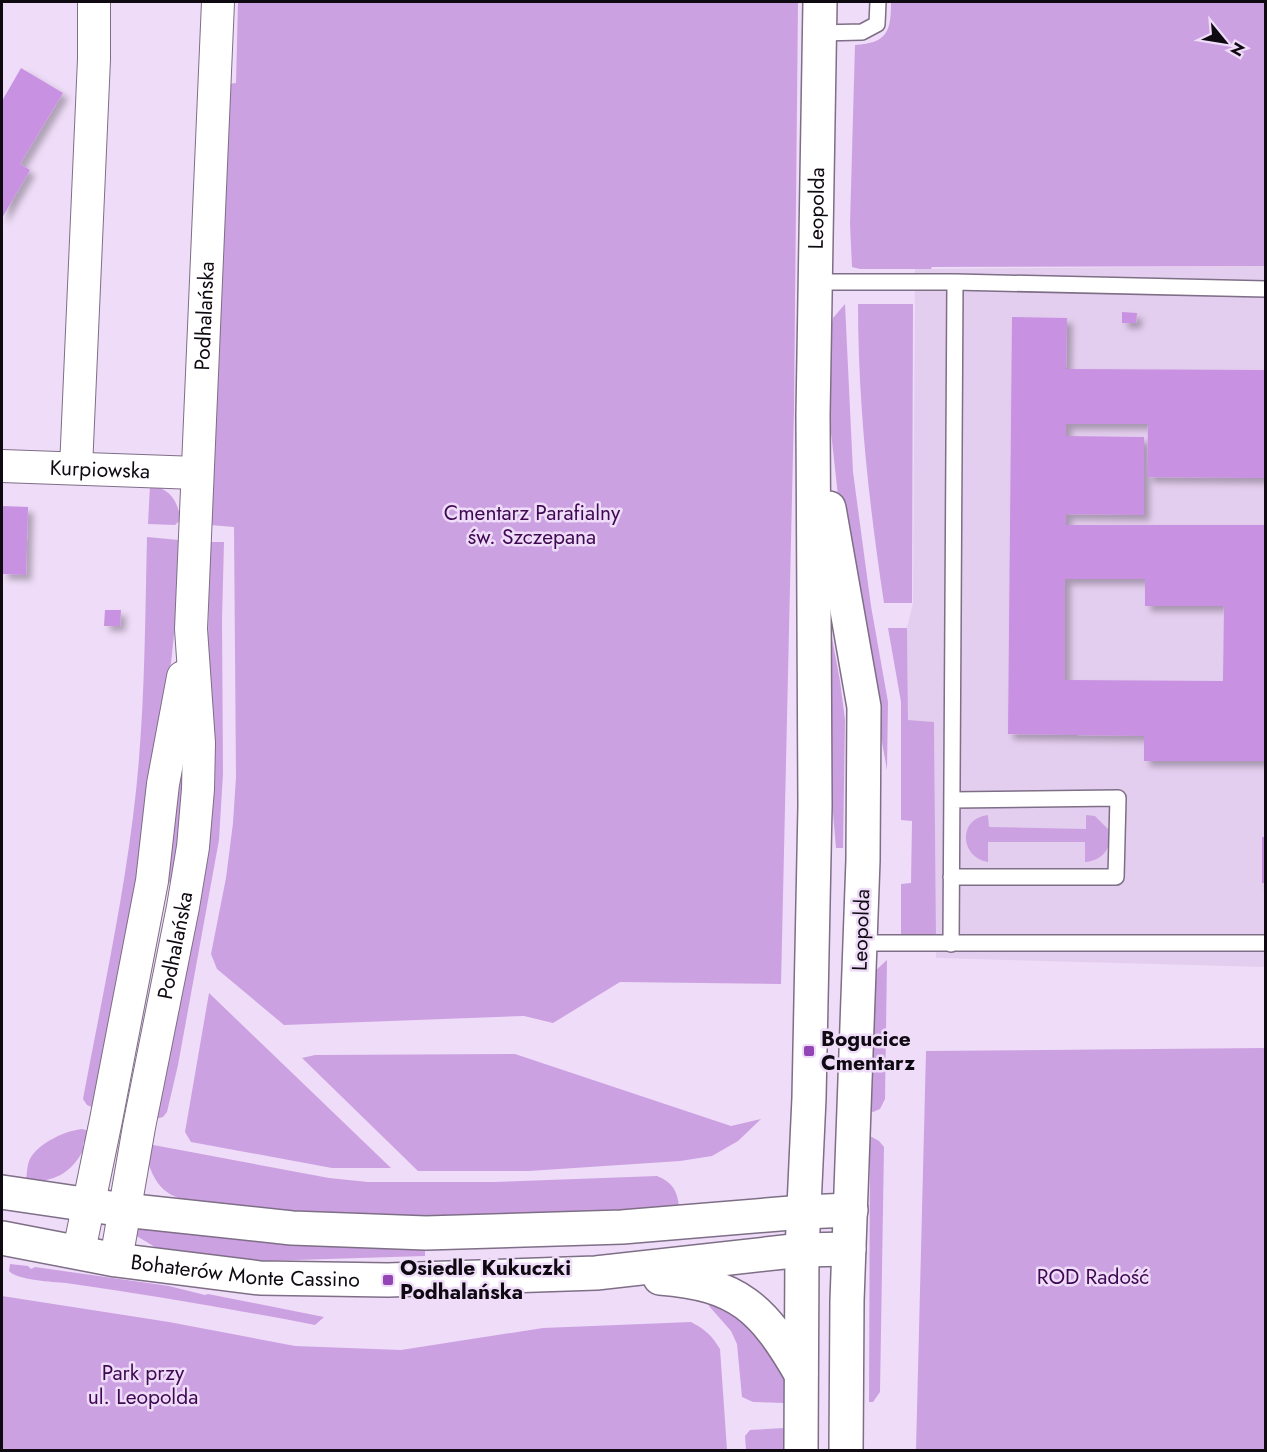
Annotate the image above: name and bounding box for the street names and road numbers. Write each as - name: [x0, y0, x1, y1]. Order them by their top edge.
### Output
- street label: Leopolda: [801, 167, 832, 250]
- street label: Podhalańska: [187, 261, 222, 371]
- street label: Kurpiowska: [49, 453, 151, 486]
- street label: Leopolda: [845, 888, 877, 972]
- street label: Podhalańska: [150, 889, 200, 1002]
- street label: Bohaterów Monte Cassino: [129, 1247, 360, 1295]

